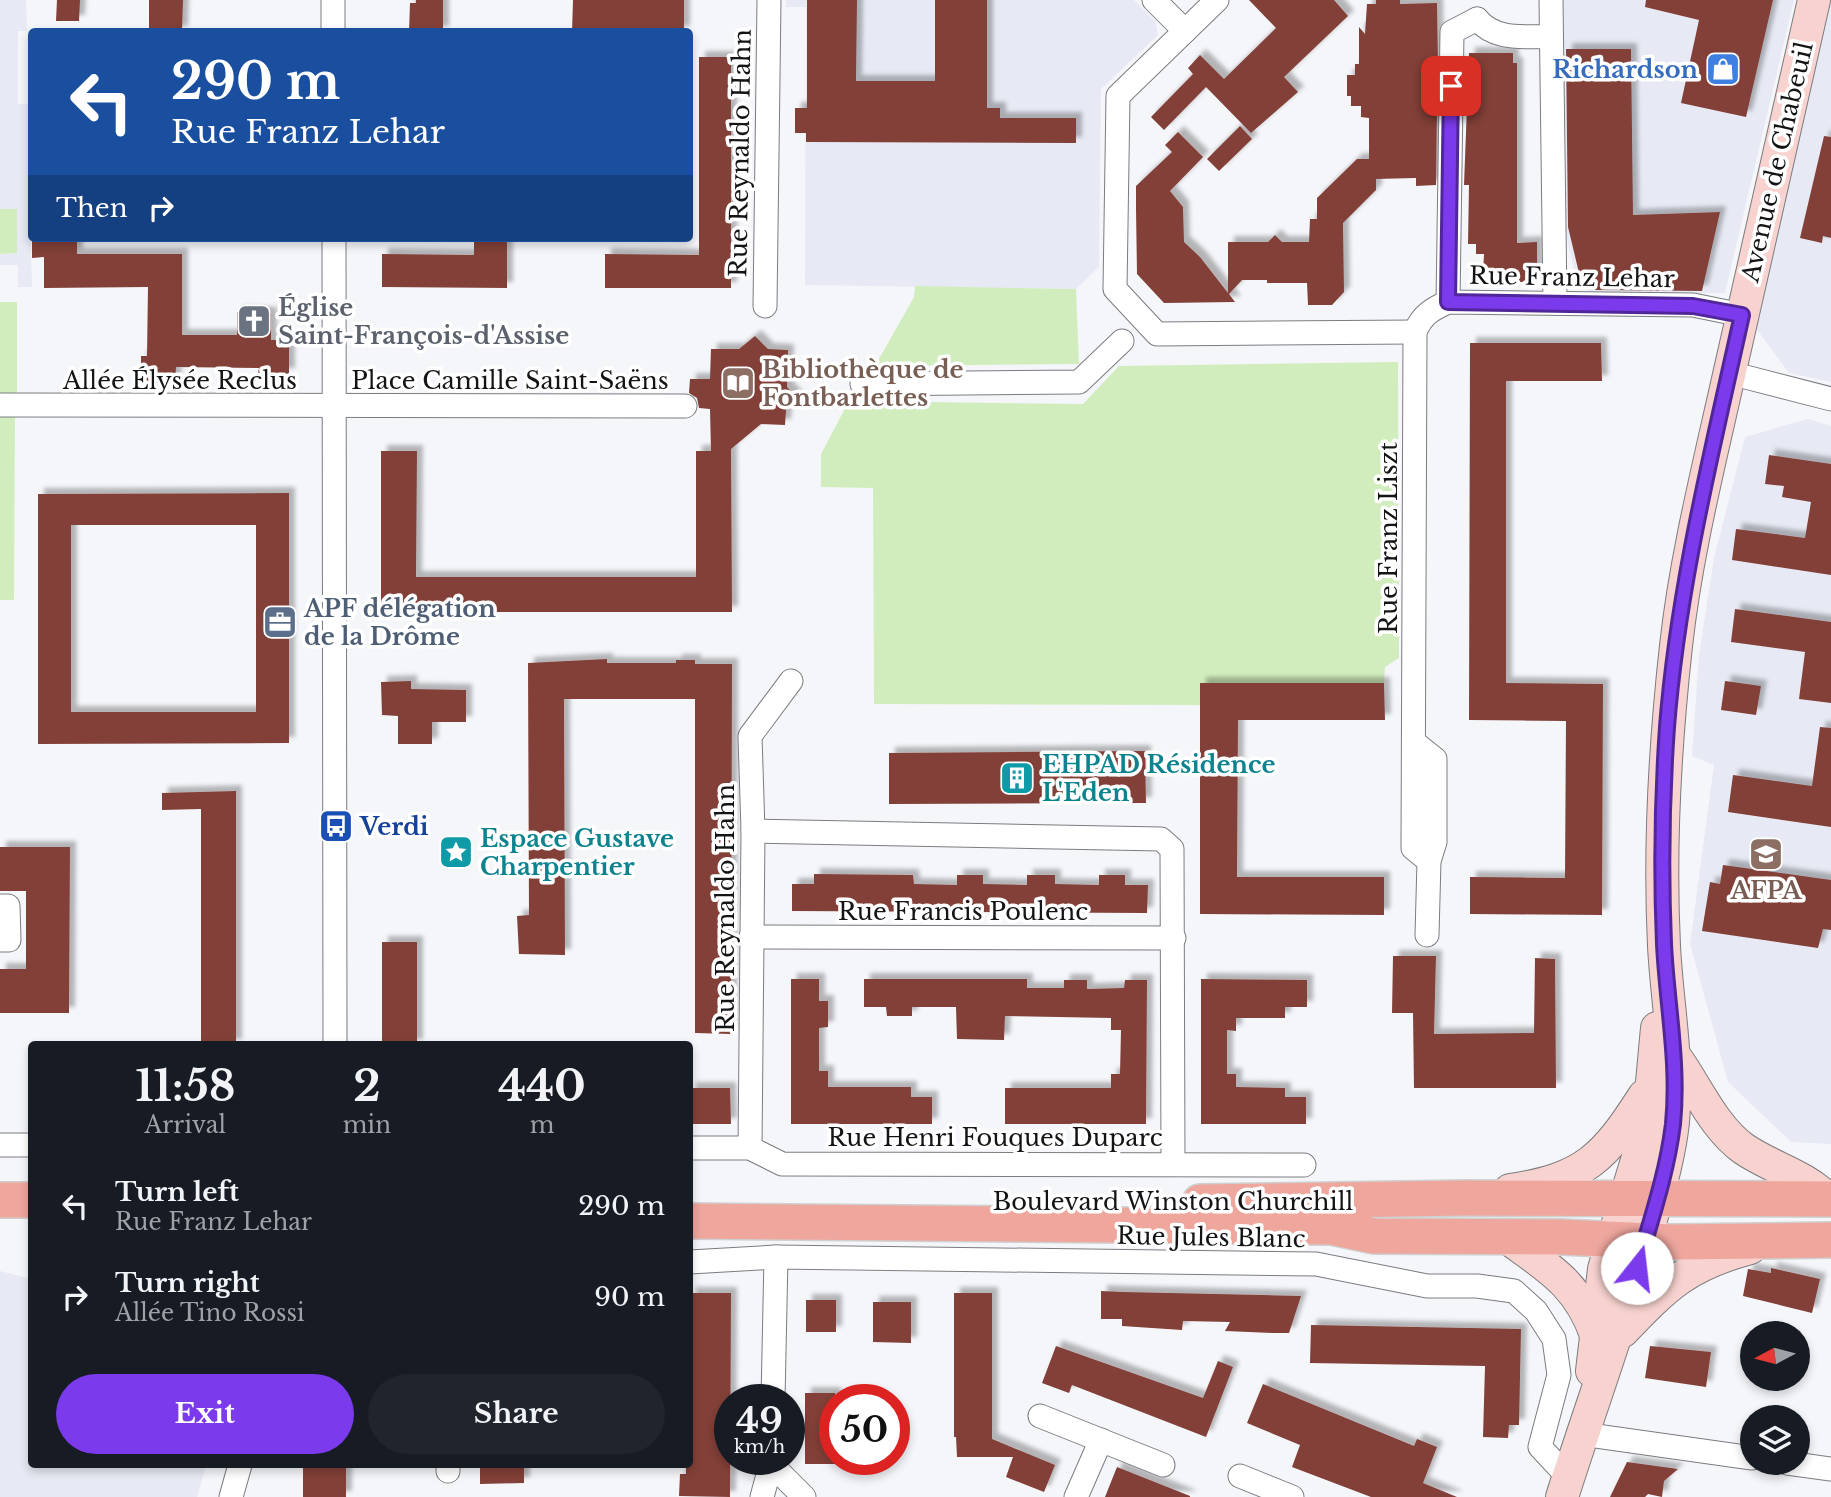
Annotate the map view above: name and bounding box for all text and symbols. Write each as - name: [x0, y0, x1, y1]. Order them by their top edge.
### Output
- street label: Rue Reynaldo Hahn: [723, 29, 757, 277]
- street label: Avenue de Chabeuil: [1735, 39, 1819, 286]
- shop icon: Richardson: [1704, 50, 1742, 88]
- text: 290 m: [171, 51, 340, 112]
- place label: Richardson: [1552, 55, 1699, 84]
- icon: left: [56, 56, 147, 147]
- pin: [1421, 56, 1481, 116]
- icon: arrive: [1432, 67, 1470, 105]
- text: Rue Franz Lehar: [171, 112, 445, 152]
- icon: right: [142, 189, 180, 227]
- text: Then: [56, 192, 128, 224]
- street label: Rue Franz Lehar: [1469, 261, 1676, 293]
- place label: Église Saint-François-d'Assise: [278, 293, 569, 350]
- church icon: Église Saint-François-d'Assise: [235, 302, 273, 340]
- place label: Bibliothèque de Fontbarlettes: [762, 355, 964, 412]
- library icon: Bibliothèque de Fontbarlettes: [719, 364, 757, 402]
- street label: Allée Élysée Reclus: [62, 366, 297, 395]
- street label: Place Camille Saint-Saëns: [351, 366, 669, 395]
- street label: Rue Franz Liszt: [1374, 442, 1403, 634]
- place label: APF délégation de la Drôme: [303, 594, 496, 651]
- office icon: APF délégation de la Drôme: [261, 603, 299, 641]
- place label: EHPAD Résidence L'Eden: [1042, 750, 1276, 807]
- building icon: EHPAD Résidence L'Eden: [998, 759, 1036, 797]
- street label: Rue Reynaldo Hahn: [711, 784, 740, 1032]
- bus stop icon: Verdi: [317, 807, 355, 845]
- place label: Verdi: [359, 812, 429, 841]
- place label: Espace Gustave Charpentier: [480, 824, 674, 881]
- place icon: Espace Gustave Charpentier: [437, 833, 475, 871]
- school or university icon: AFPA: [1747, 835, 1785, 873]
- place label: AFPA: [1729, 876, 1803, 905]
- street label: Rue Francis Poulenc: [838, 897, 1088, 926]
- text: 11:58: [135, 1060, 235, 1112]
- text: 2: [353, 1060, 381, 1112]
- text: 440: [498, 1060, 586, 1112]
- text: Arrival: [145, 1111, 226, 1139]
- text: min: [343, 1111, 391, 1139]
- text: m: [530, 1111, 554, 1139]
- street label: Rue Henri Fouques Duparc: [827, 1123, 1163, 1152]
- text: Turn left: [115, 1176, 239, 1208]
- icon: left: [56, 1187, 94, 1225]
- street label: Boulevard Winston Churchill: [993, 1187, 1353, 1216]
- text: 290 m: [578, 1190, 665, 1222]
- text: Rue Franz Lehar: [115, 1208, 312, 1236]
- street label: Rue Jules Blanc: [1116, 1221, 1306, 1253]
- position arrow: [1600, 1231, 1674, 1305]
- text: Turn right: [115, 1267, 260, 1299]
- icon: right: [56, 1278, 94, 1316]
- text: 90 m: [594, 1281, 665, 1313]
- text: Allée Tino Rossi: [115, 1299, 305, 1327]
- north arrow: [1740, 1321, 1810, 1391]
- map controls: [1740, 1321, 1810, 1475]
- button: Exit: [56, 1374, 354, 1454]
- button: Share: [368, 1374, 665, 1454]
- speed limit sign: 50: [819, 1384, 910, 1475]
- text: 49: [736, 1399, 783, 1442]
- button: layers: [1740, 1405, 1810, 1475]
- text: km/h: [734, 1436, 785, 1458]

